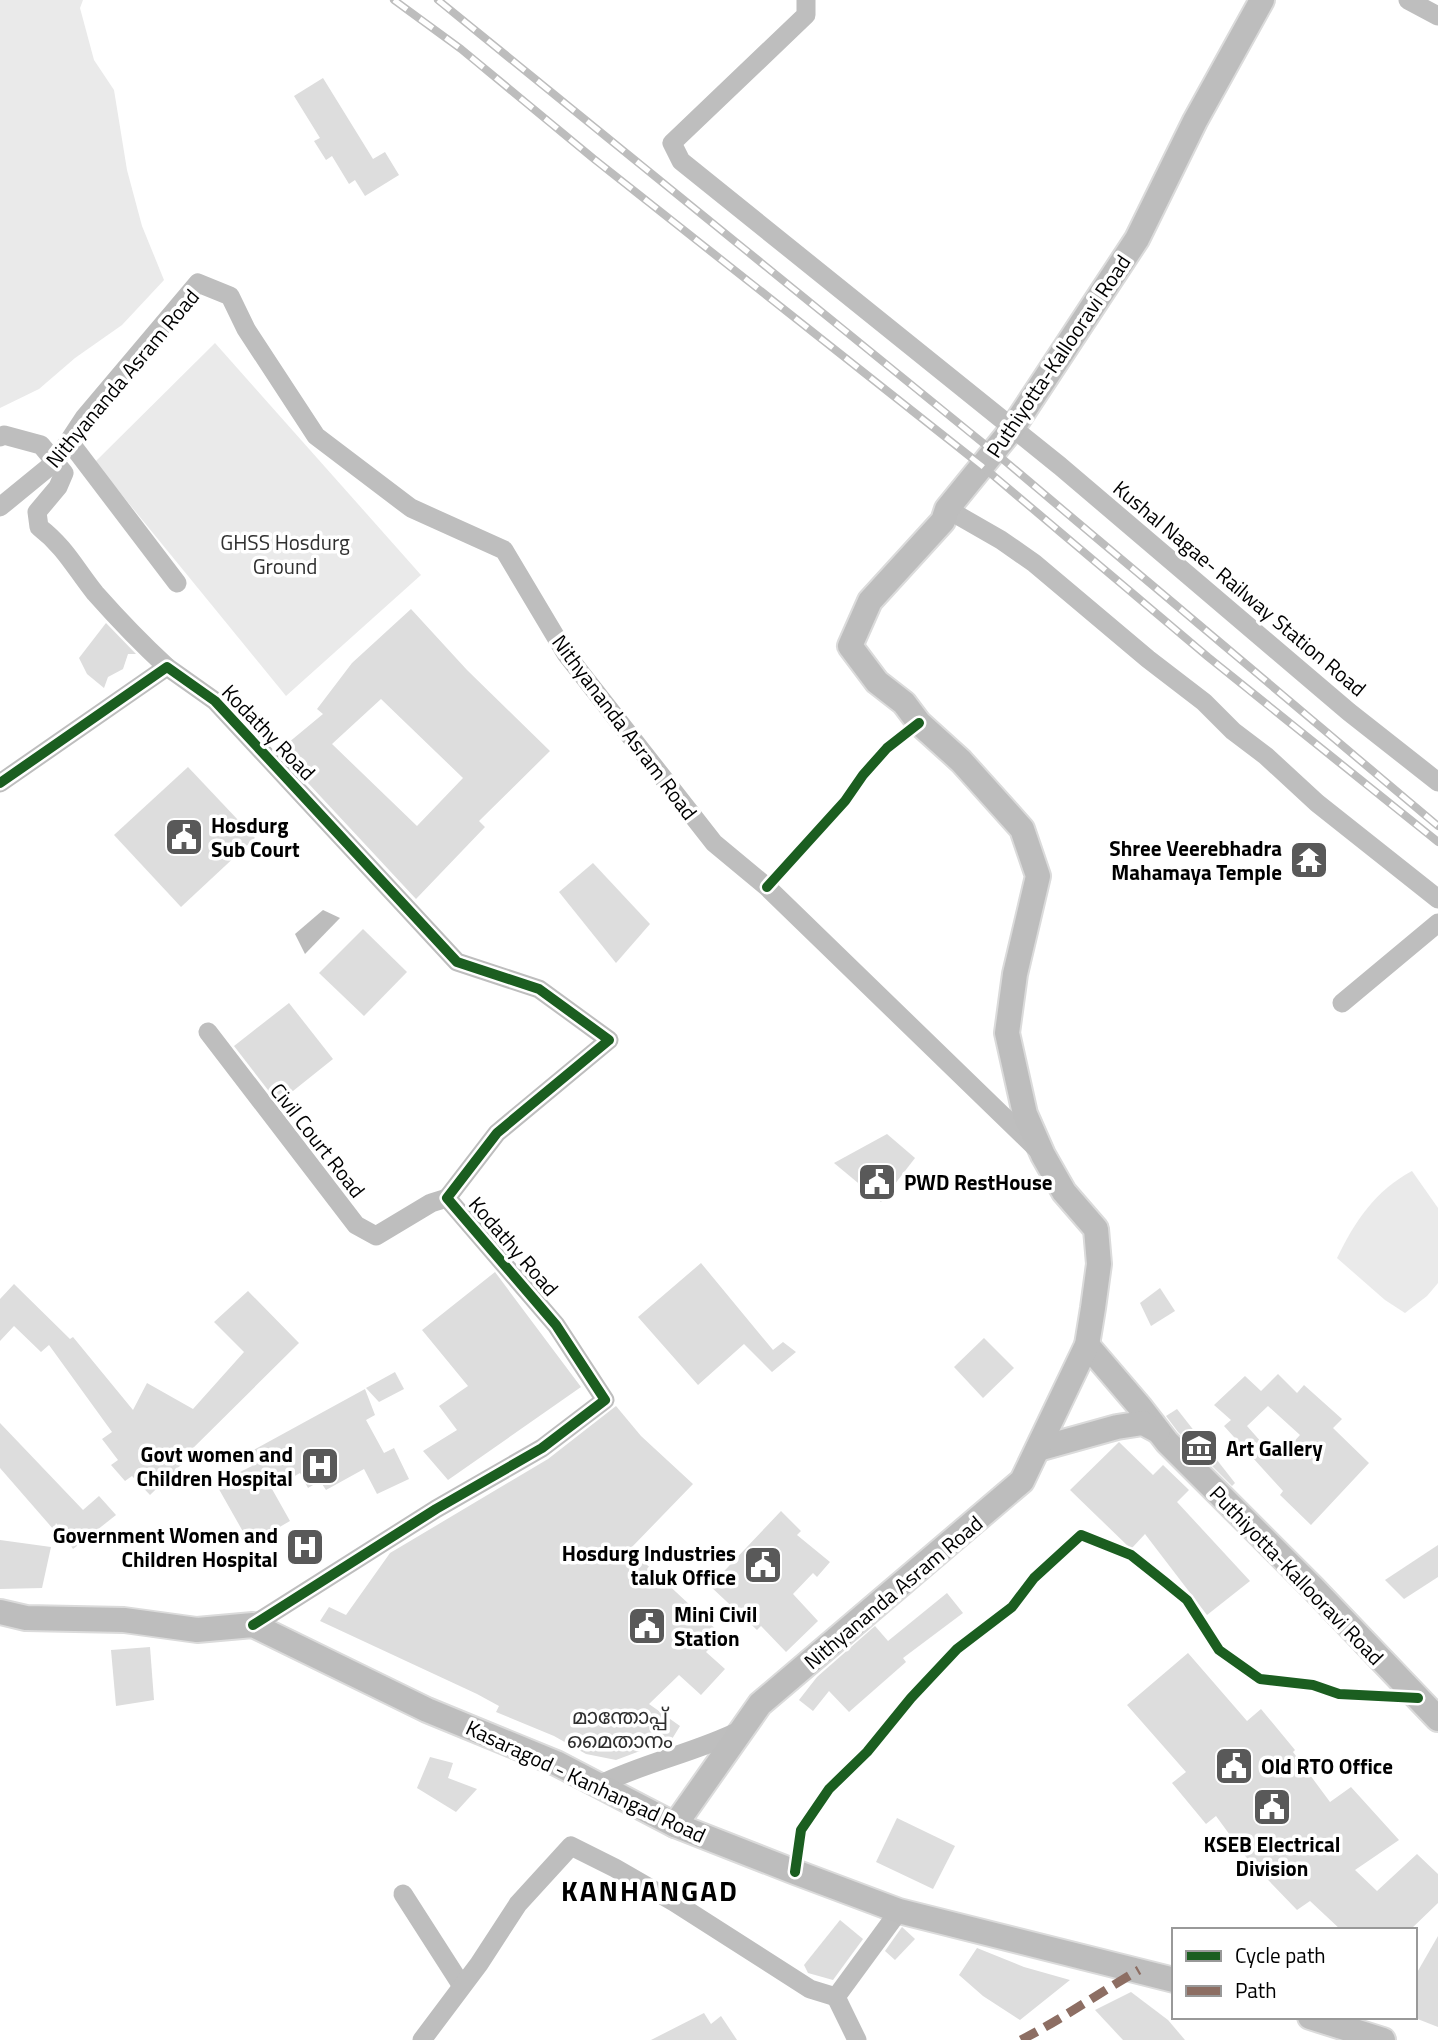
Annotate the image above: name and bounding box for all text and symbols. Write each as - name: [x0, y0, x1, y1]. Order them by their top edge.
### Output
- street label: Puthiyotta-Kallooravi Road: [978, 248, 1138, 464]
- street label: Nithyananda Asram Road: [37, 282, 207, 474]
- street label: Kushal Nagae- Railway Station Road: [1106, 472, 1374, 704]
- park label: GHSS Hosdurg Ground: [220, 526, 350, 582]
- street label: Nithyananda Asram Road: [545, 628, 705, 826]
- street label: Kodathy Road: [215, 677, 323, 787]
- place label: Hosdurg Sub Court: [211, 809, 300, 865]
- public building icon: Hosdurg Sub Court: [163, 816, 205, 858]
- place label: Shree Veerebhadra Mahamaya Temple: [1109, 832, 1282, 888]
- temple icon: Shree Veerebhadra Mahamaya Temple: [1288, 839, 1330, 881]
- street label: Civil Court Road: [263, 1076, 373, 1204]
- public building icon: PWD RestHouse: [856, 1161, 898, 1203]
- place label: PWD RestHouse: [904, 1166, 1053, 1198]
- street label: Kodathy Road: [462, 1189, 566, 1303]
- museum icon: Art Gallery: [1178, 1427, 1220, 1469]
- place label: Art Gallery: [1226, 1432, 1323, 1464]
- place label: Govt women and Children Hospital: [137, 1438, 293, 1494]
- hospital icon: Govt women and Children Hospital: [299, 1445, 341, 1487]
- street label: Puthiyotta-Kallooravi Road: [1202, 1478, 1392, 1672]
- street label: Nithyananda Asram Road: [797, 1507, 989, 1677]
- place label: Government Women and Children Hospital: [53, 1519, 278, 1575]
- hospital icon: Government Women and Children Hospital: [284, 1526, 326, 1568]
- place label: Hosdurg Industries taluk Office: [562, 1537, 736, 1593]
- public building icon: Hosdurg Industries taluk Office: [742, 1544, 784, 1586]
- place label: Mini Civil Station: [674, 1598, 757, 1654]
- public building icon: Mini Civil Station: [626, 1605, 668, 1647]
- park label: മാന്തോപ്പ് മൈതാനം: [567, 1700, 673, 1756]
- street label: Kasaragod - Kanhangad Road: [461, 1711, 711, 1851]
- public building icon: Old RTO Office: [1213, 1745, 1255, 1787]
- place label: Old RTO Office: [1261, 1750, 1393, 1782]
- public building icon: KSEB Electrical Division: [1251, 1786, 1293, 1828]
- place label: KSEB Electrical Division: [1204, 1828, 1340, 1884]
- district label: KANHANGAD: [561, 1869, 739, 1912]
- legend: [1172, 1928, 1417, 2019]
- text: Cycle path: [1235, 1939, 1326, 1971]
- text: Path: [1235, 1974, 1277, 2006]

